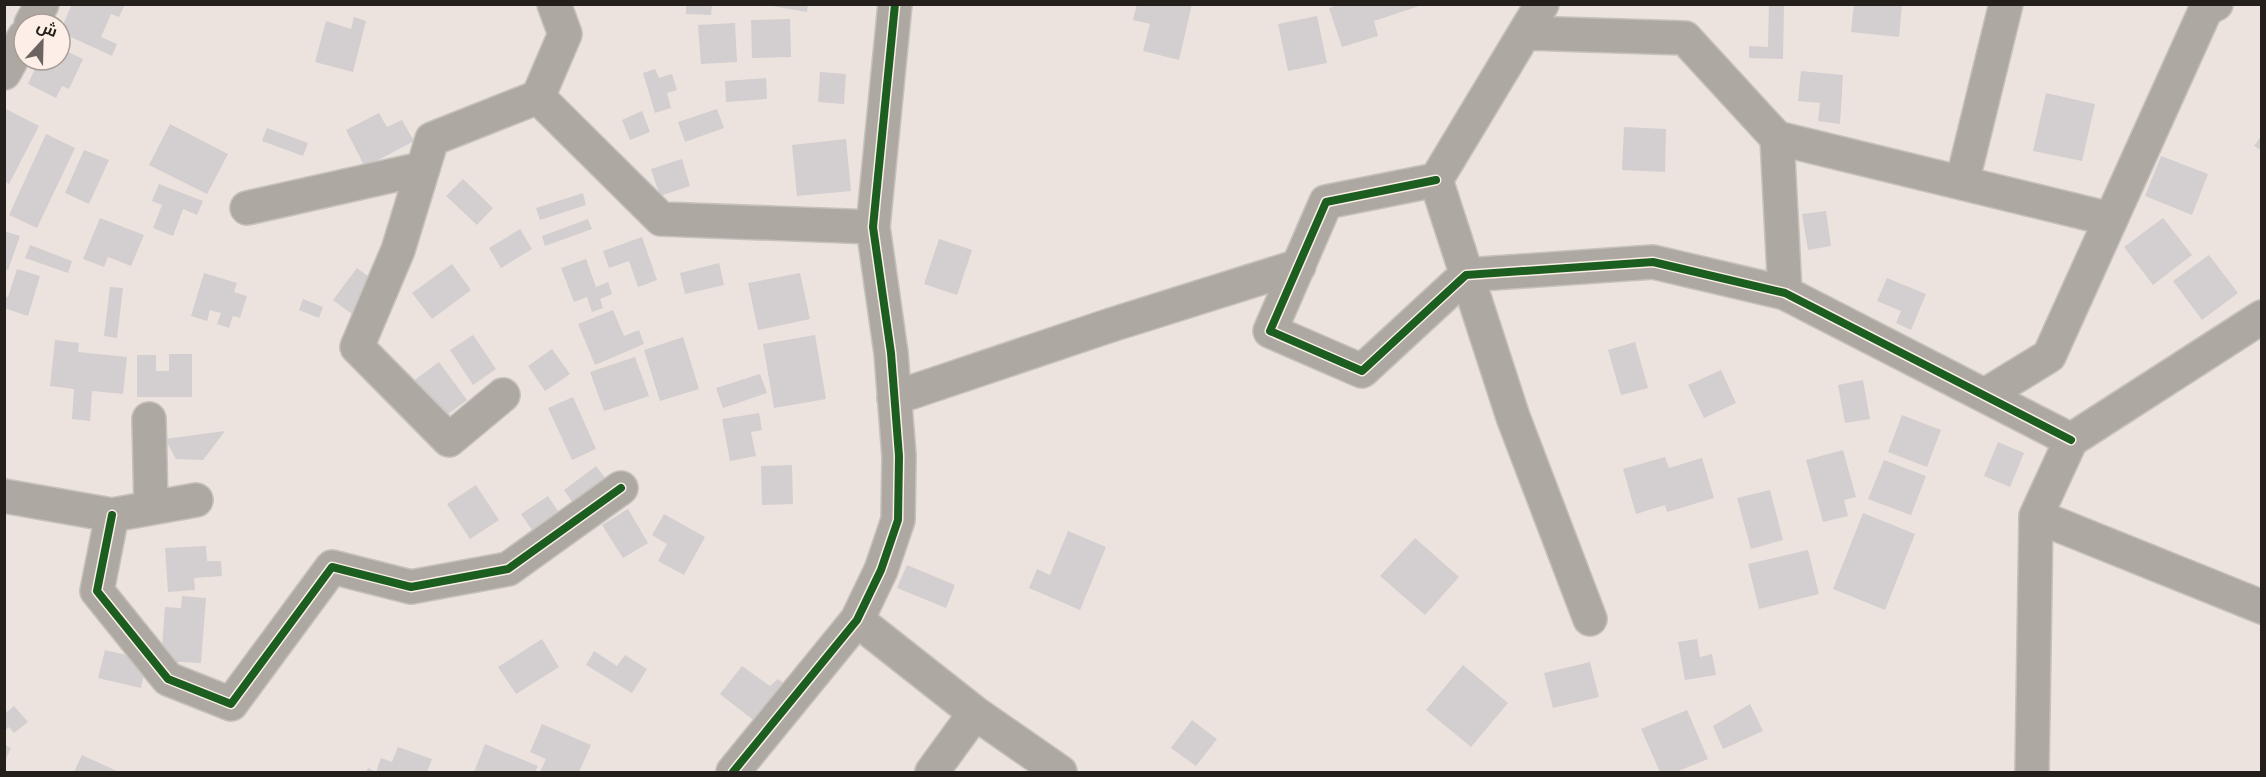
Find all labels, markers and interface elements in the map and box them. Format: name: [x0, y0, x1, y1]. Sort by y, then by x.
north arrow: [12, 12, 72, 72]
text: ش: [34, 14, 61, 42]

